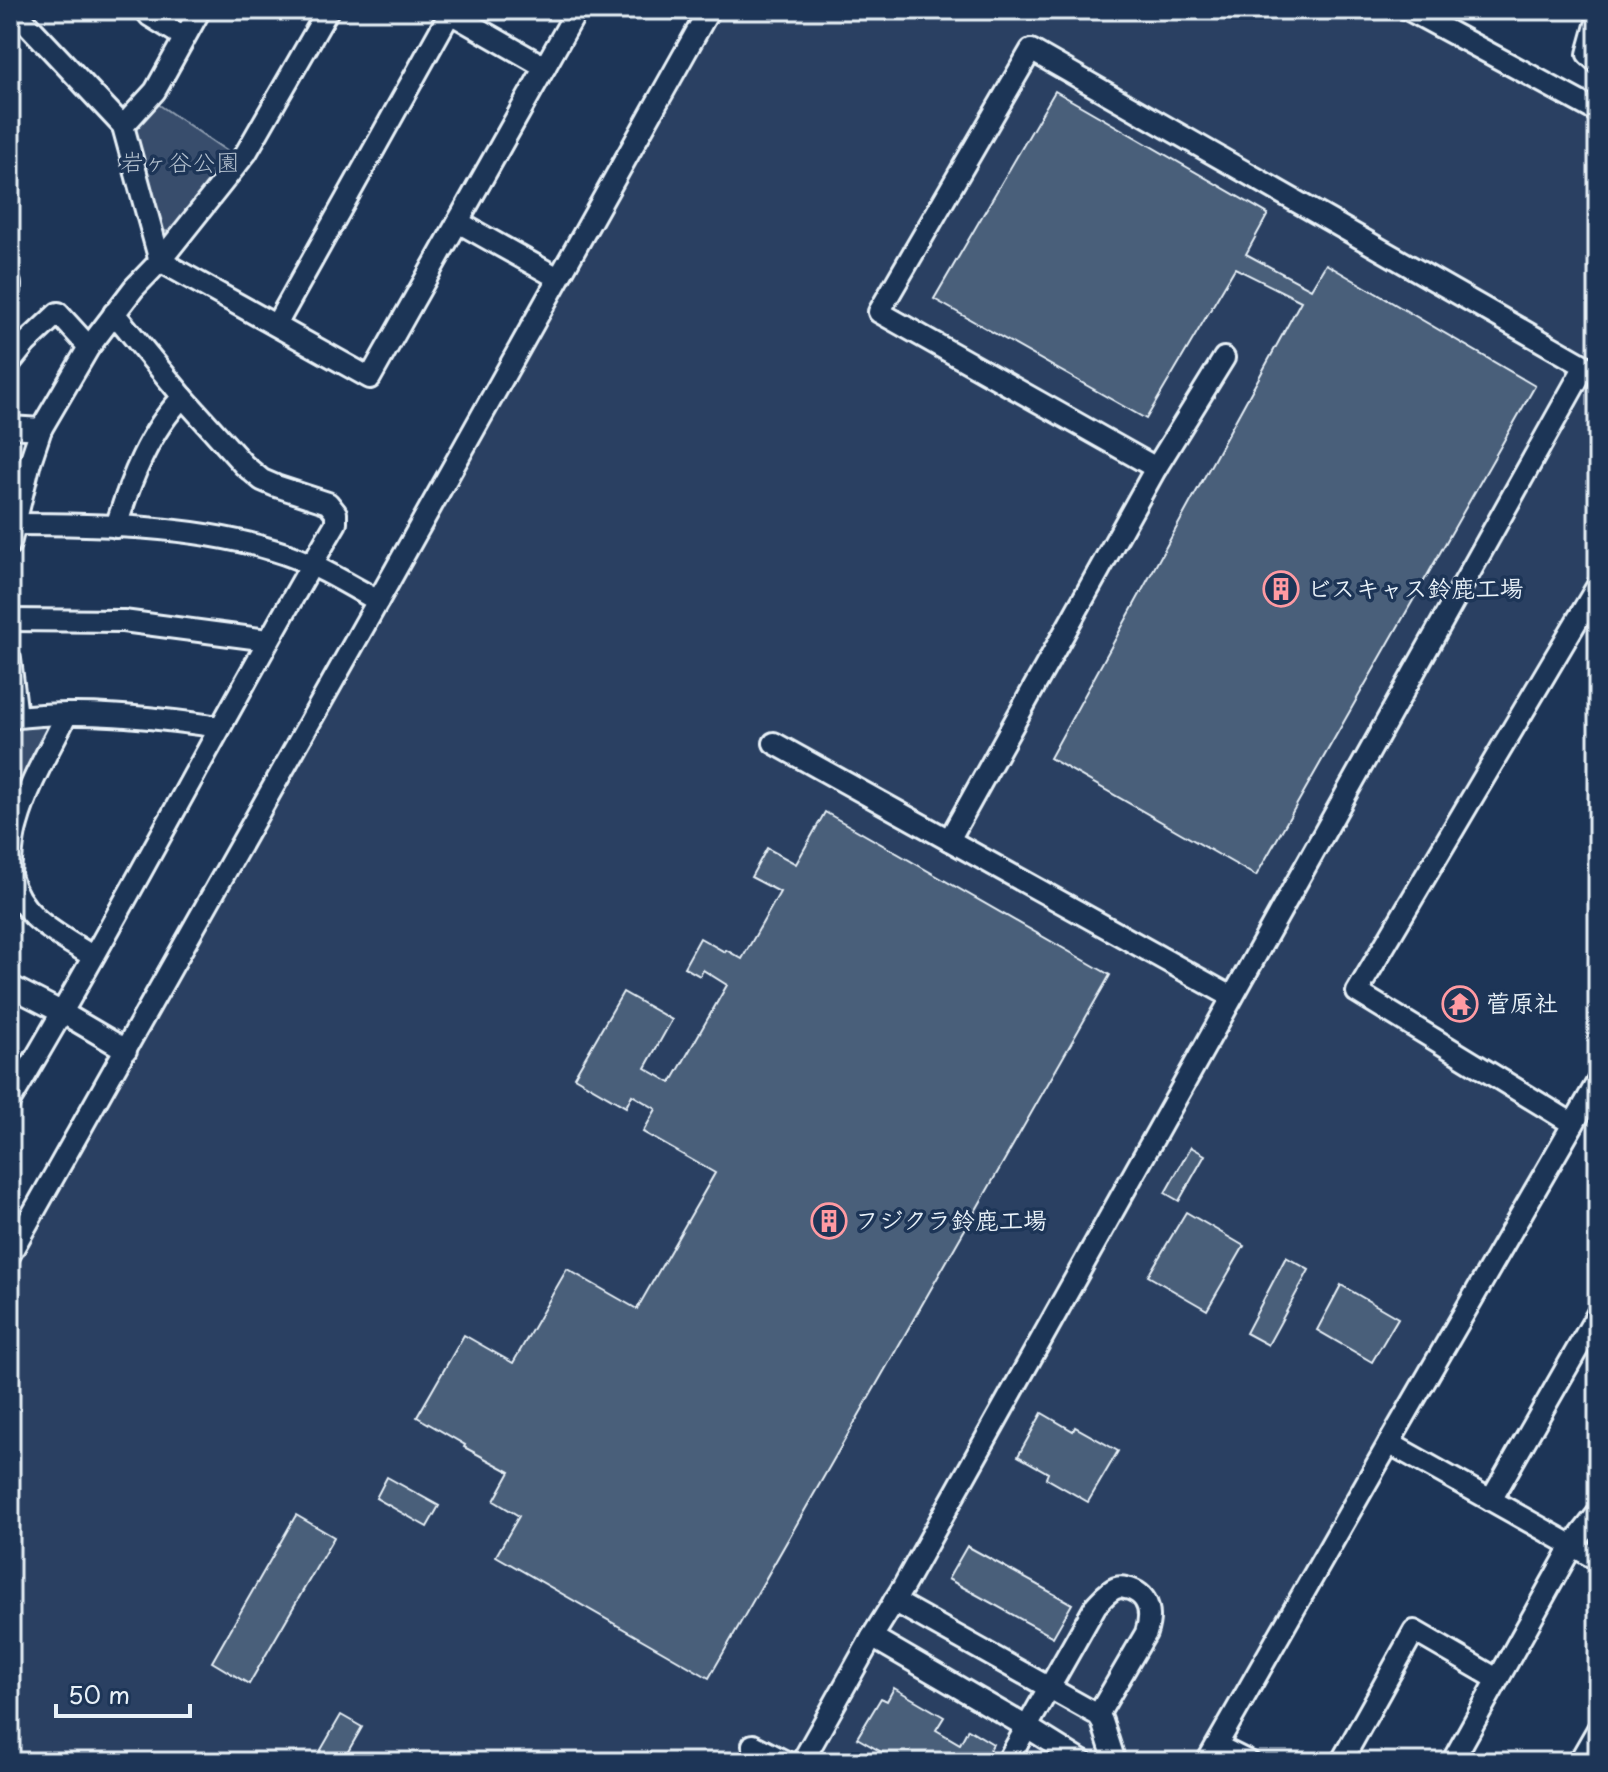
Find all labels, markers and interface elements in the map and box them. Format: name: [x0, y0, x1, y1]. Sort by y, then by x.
park label: 岩ヶ谷公園: [120, 143, 240, 179]
place label: ビスキャス鈴鹿工場: [1307, 569, 1523, 605]
building icon: ビスキャス鈴鹿工場: [1262, 570, 1300, 608]
place label: 菅原社: [1486, 984, 1558, 1020]
temple icon: 菅原社: [1441, 985, 1479, 1023]
place label: フジクラ鈴鹿工場: [855, 1201, 1047, 1237]
building icon: フジクラ鈴鹿工場: [810, 1202, 848, 1240]
scale bar: [56, 1668, 190, 1718]
text: 50 m: [68, 1676, 130, 1712]

